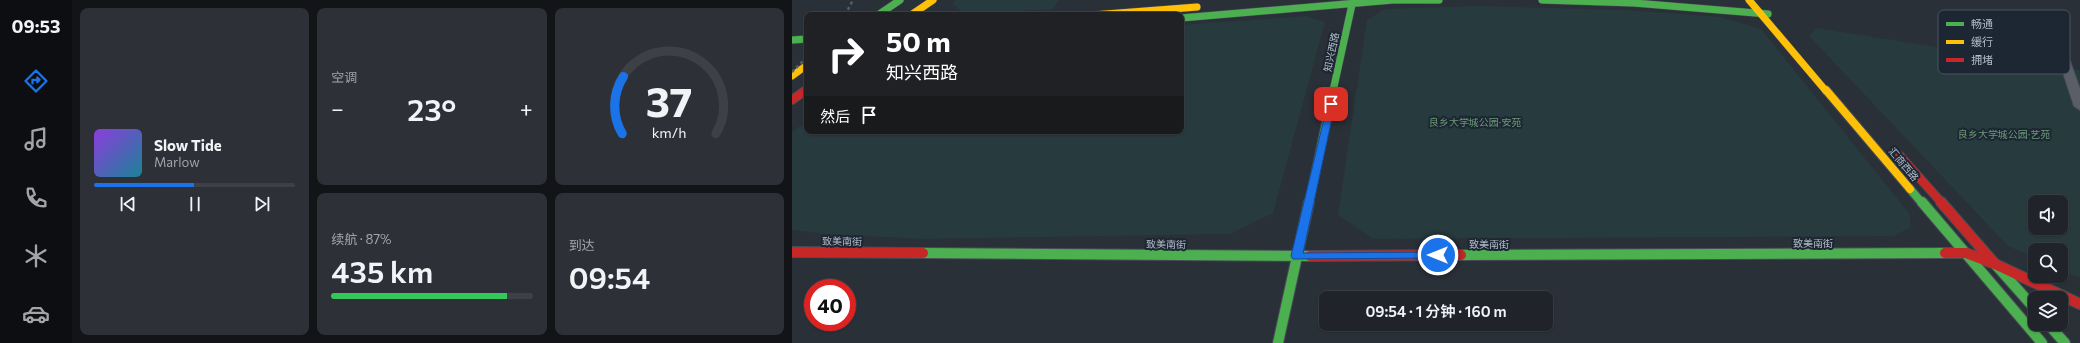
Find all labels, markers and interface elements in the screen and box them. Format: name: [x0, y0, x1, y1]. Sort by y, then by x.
legend: [1938, 10, 2070, 74]
text: 09:53: [12, 15, 60, 37]
text: 畅通: [1971, 17, 1993, 30]
text: 50 m: [886, 24, 951, 58]
icon: right: [820, 28, 872, 80]
street label: 知兴西路: [1321, 31, 1341, 73]
text: 缓行: [1971, 35, 1993, 48]
text: 拥堵: [1971, 53, 1993, 66]
text: 知兴西路: [886, 61, 958, 83]
icon: directions: [22, 67, 50, 95]
text: 空调: [331, 69, 357, 85]
text: 37: [646, 75, 693, 126]
pin: [1314, 87, 1348, 121]
text: 23°: [407, 90, 456, 127]
icon: arrive: [1320, 93, 1342, 115]
text: −: [331, 95, 344, 122]
text: +: [520, 95, 533, 122]
icon: arrive: [858, 104, 880, 126]
text: 然后: [820, 107, 850, 125]
park label: 良乡大学城公园·安苑: [1429, 116, 1521, 128]
text: km/h: [652, 123, 687, 141]
icon: music: [22, 125, 50, 153]
park label: 良乡大学城公园·艺苑: [1958, 128, 2050, 140]
text: Slow Tide: [154, 136, 222, 154]
street label: 汇商西路: [1887, 145, 1921, 183]
text: Marlow: [154, 154, 200, 170]
icon: phone: [22, 184, 50, 212]
icon: previous: [117, 193, 139, 215]
icon: pause: [184, 193, 206, 215]
icon: next: [251, 193, 273, 215]
map controls: [2028, 195, 2068, 331]
button: sound: [2028, 195, 2068, 235]
text: 续航 · 87%: [331, 231, 392, 247]
position arrow: [1417, 234, 1459, 276]
street label: 致美南街: [822, 235, 862, 247]
text: 到达: [569, 237, 595, 253]
street label: 致美南街: [1793, 237, 1833, 249]
street label: 致美南街: [1146, 238, 1186, 250]
street label: 致美南街: [1469, 238, 1509, 250]
icon: climate: [22, 242, 50, 270]
button: search: [2028, 243, 2068, 283]
text: 435 km: [331, 252, 433, 289]
text: 09:54: [569, 258, 650, 295]
speed limit sign: 40: [804, 279, 856, 331]
button: layers: [2028, 291, 2068, 331]
icon: car: [22, 300, 50, 328]
text: 09:54 · 1 分钟 · 160 m: [1365, 302, 1507, 320]

